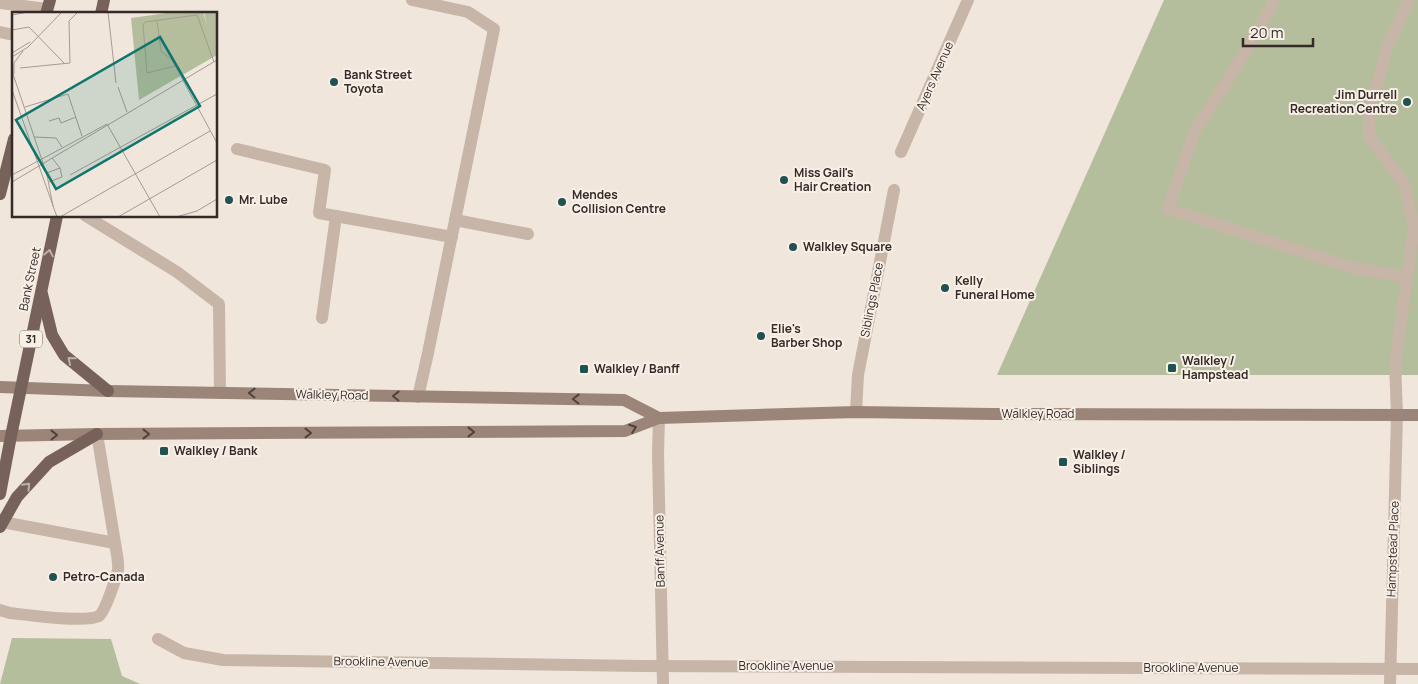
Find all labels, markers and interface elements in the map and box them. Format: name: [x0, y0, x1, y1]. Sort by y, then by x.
inset map: [12, 12, 218, 218]
scale bar: [1243, 15, 1313, 47]
text: 20 m: [1250, 22, 1283, 43]
street label: Ayers Avenue: [912, 39, 957, 113]
place label: Bank Street Toyota: [344, 66, 412, 97]
marker: Bank Street Toyota: [328, 76, 340, 88]
place label: Jim Durrell Recreation Centre: [1290, 86, 1397, 117]
marker: Jim Durrell Recreation Centre: [1401, 96, 1413, 108]
place label: Miss Gail's Hair Creation: [794, 164, 871, 195]
marker: Miss Gail's Hair Creation: [778, 174, 790, 186]
place label: Mendes Collision Centre: [572, 186, 666, 217]
place label: Mr. Lube: [239, 191, 288, 208]
marker: Mr. Lube: [223, 194, 235, 206]
marker: Mendes Collision Centre: [556, 196, 568, 208]
place label: Walkley Square: [803, 238, 892, 255]
marker: Walkley Square: [787, 241, 799, 253]
street label: Bank Street: [14, 245, 45, 312]
one-way arrow: [43, 249, 54, 258]
street label: Siblings Place: [856, 261, 887, 339]
place label: Kelly Funeral Home: [955, 272, 1035, 303]
marker: Kelly Funeral Home: [939, 282, 951, 294]
place label: Elie's Barber Shop: [771, 320, 842, 351]
road number: 31: [20, 330, 42, 348]
marker: Elie's Barber Shop: [755, 330, 767, 342]
place label: Walkley / Hampstead: [1182, 352, 1248, 383]
one-way arrow: [67, 357, 76, 366]
place label: Walkley / Banff: [594, 360, 680, 377]
marker: Walkley / Hampstead: [1166, 362, 1178, 374]
marker: Walkley / Banff: [578, 363, 590, 375]
street label: Walkley Road: [295, 385, 369, 404]
one-way arrow: [247, 388, 255, 398]
one-way arrow: [391, 391, 399, 401]
one-way arrow: [571, 394, 579, 405]
street label: Walkley Road: [1002, 405, 1074, 422]
one-way arrow: [628, 424, 636, 434]
one-way arrow: [467, 427, 475, 437]
one-way arrow: [304, 428, 312, 438]
one-way arrow: [142, 429, 150, 439]
one-way arrow: [50, 430, 58, 440]
place label: Walkley / Bank: [174, 442, 258, 459]
marker: Walkley / Bank: [158, 445, 170, 457]
place label: Walkley / Siblings: [1073, 446, 1126, 477]
marker: Walkley / Siblings: [1057, 456, 1069, 468]
one-way arrow: [21, 483, 30, 492]
street label: Hampstead Place: [1382, 501, 1403, 597]
street label: Banff Avenue: [650, 515, 669, 587]
place label: Petro-Canada: [63, 568, 145, 585]
marker: Petro-Canada: [47, 571, 59, 583]
street label: Brookline Avenue: [333, 652, 429, 671]
street label: Brookline Avenue: [739, 657, 833, 674]
street label: Brookline Avenue: [1144, 659, 1238, 676]

